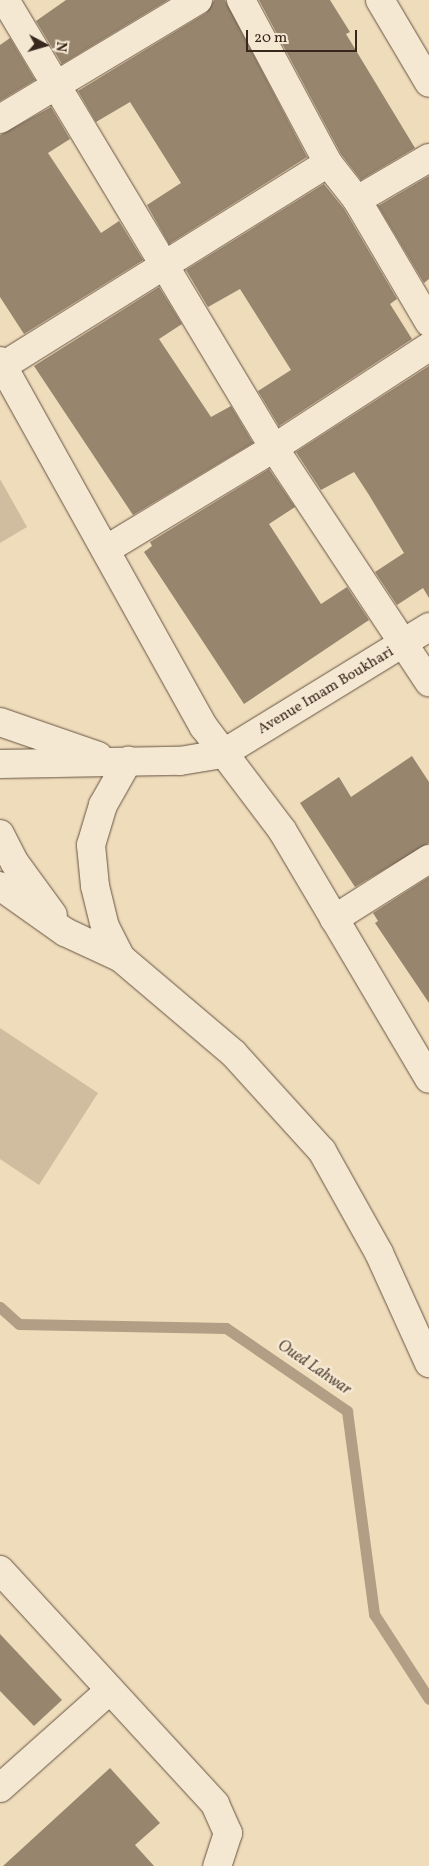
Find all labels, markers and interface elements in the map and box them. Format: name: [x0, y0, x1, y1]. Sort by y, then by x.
north arrow: [20, 20, 70, 70]
scale bar: [249, 20, 360, 52]
text: 20 m: [254, 28, 287, 49]
text: N: [50, 41, 70, 53]
street label: Avenue Imam Boukhari: [255, 643, 397, 739]
water label: Oued Lahwar: [273, 1336, 355, 1400]

